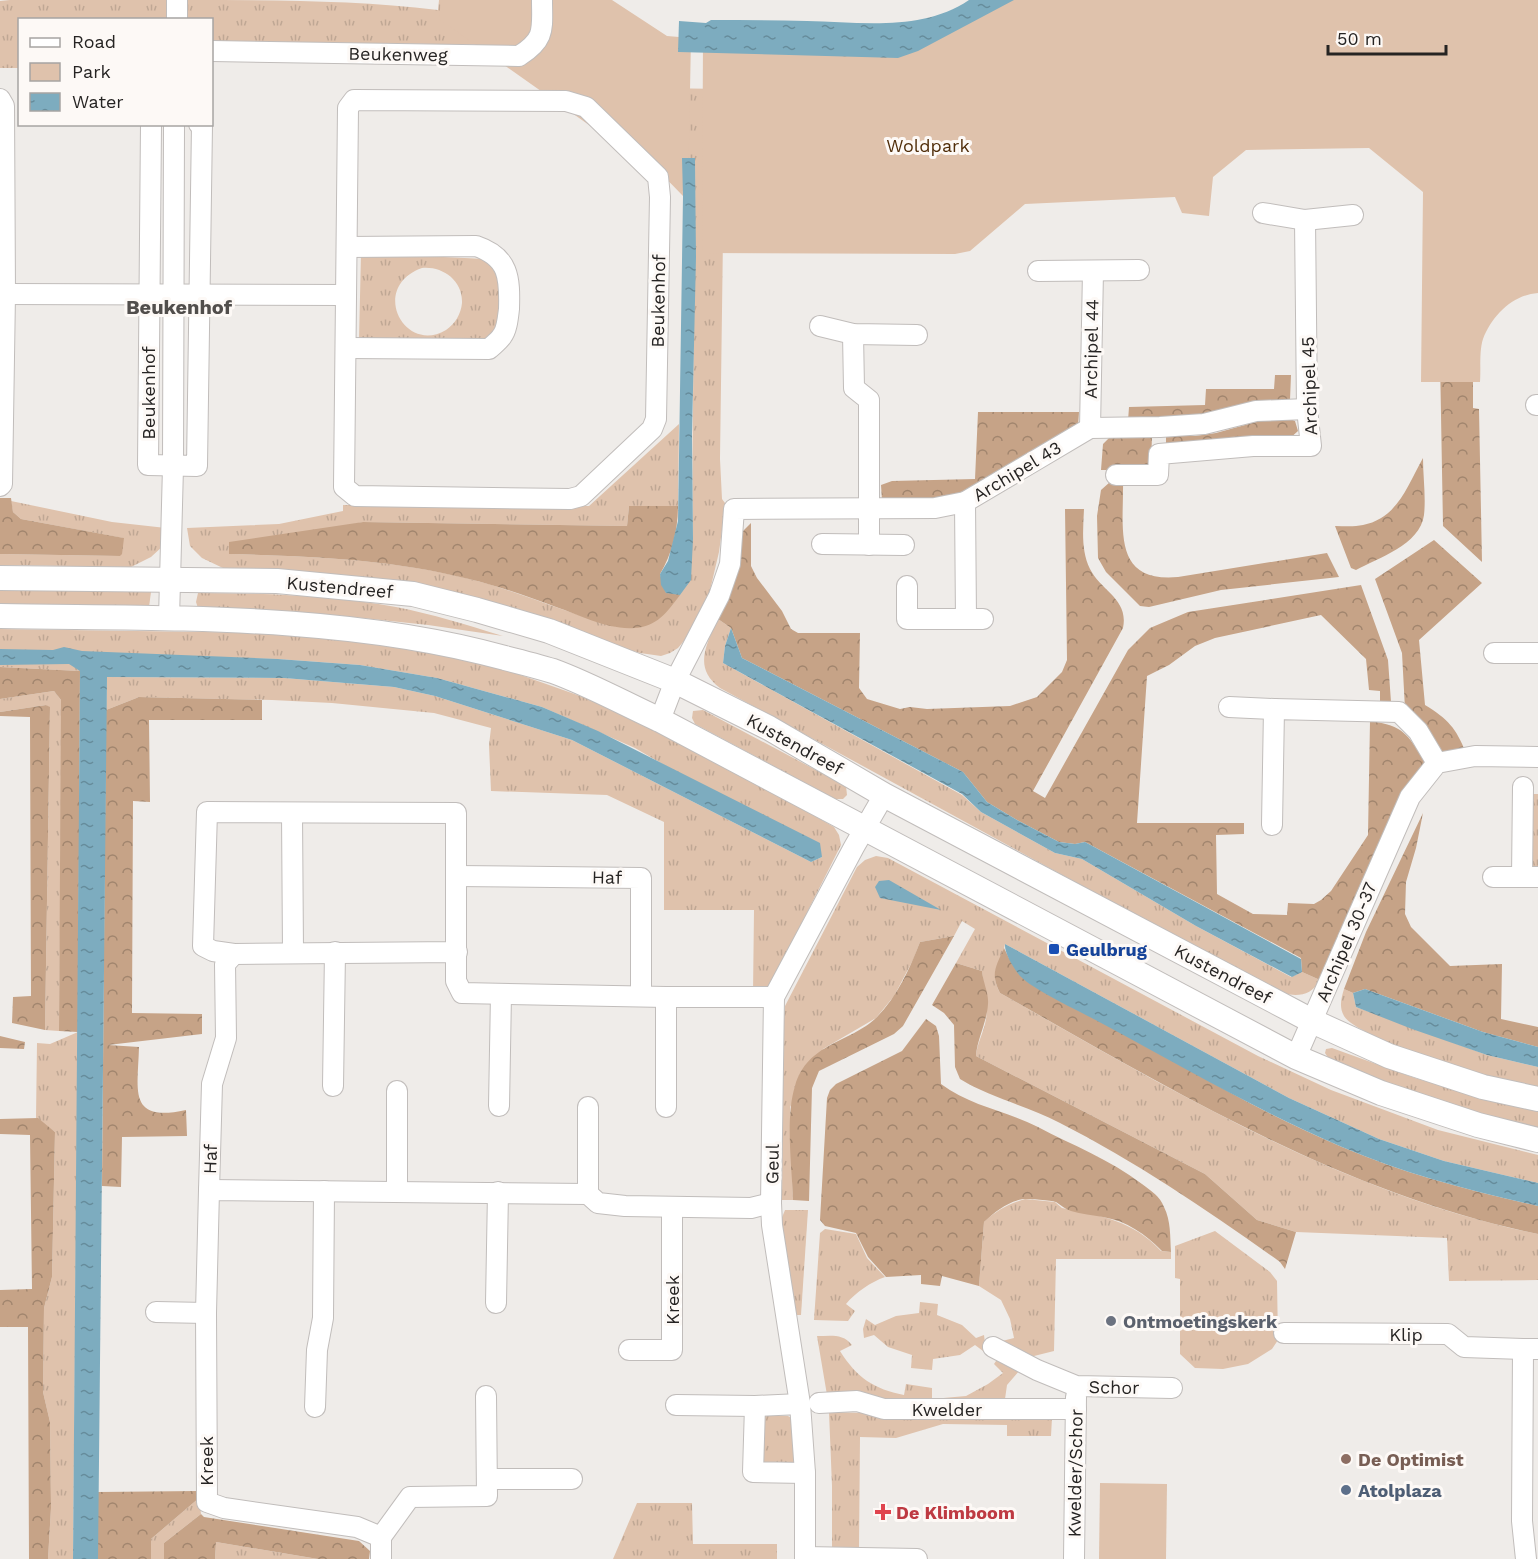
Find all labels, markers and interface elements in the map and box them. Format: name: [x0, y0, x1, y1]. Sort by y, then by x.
legend: [18, 18, 213, 126]
scale bar: [1328, 18, 1446, 56]
text: 50 m: [1337, 28, 1382, 49]
text: Road: [72, 31, 116, 52]
street label: Beukenweg: [348, 43, 448, 65]
text: Park: [72, 61, 111, 82]
text: Water: [72, 91, 124, 112]
park label: Woldpark: [886, 135, 970, 156]
street label: Beukenhof: [647, 254, 669, 348]
district label: Beukenhof: [126, 295, 233, 319]
street label: Archipel 44: [1080, 299, 1102, 399]
street label: Archipel 45: [1297, 336, 1321, 436]
street label: Beukenhof: [138, 346, 159, 440]
street label: Archipel 43: [969, 436, 1065, 506]
street label: Kustendreef: [286, 572, 394, 602]
street label: Kustendreef: [743, 709, 847, 779]
street label: Haf: [592, 866, 622, 888]
street label: Archipel 30-37: [1311, 879, 1381, 1005]
place label: Geulbrug: [1066, 939, 1148, 960]
street label: Kustendreef: [1171, 940, 1275, 1008]
marker: Geulbrug: [1047, 942, 1061, 956]
street label: Geul: [761, 1143, 783, 1184]
street label: Haf: [199, 1144, 221, 1174]
street label: Kreek: [662, 1275, 683, 1325]
place label: Ontmoetingskerk: [1123, 1311, 1278, 1332]
marker: Ontmoetingskerk: [1104, 1314, 1118, 1328]
street label: Klip: [1389, 1324, 1423, 1345]
street label: Schor: [1088, 1376, 1140, 1398]
street label: Kwelder: [912, 1399, 982, 1420]
street label: Kwelder/Schor: [1063, 1409, 1087, 1537]
street label: Kreek: [196, 1436, 217, 1486]
place label: De Optimist: [1358, 1449, 1464, 1470]
marker: De Optimist: [1339, 1452, 1353, 1466]
place label: Atolplaza: [1358, 1480, 1442, 1501]
marker: Atolplaza: [1339, 1483, 1353, 1497]
place label: De Klimboom: [896, 1502, 1015, 1523]
marker: De Klimboom: [874, 1503, 892, 1521]

